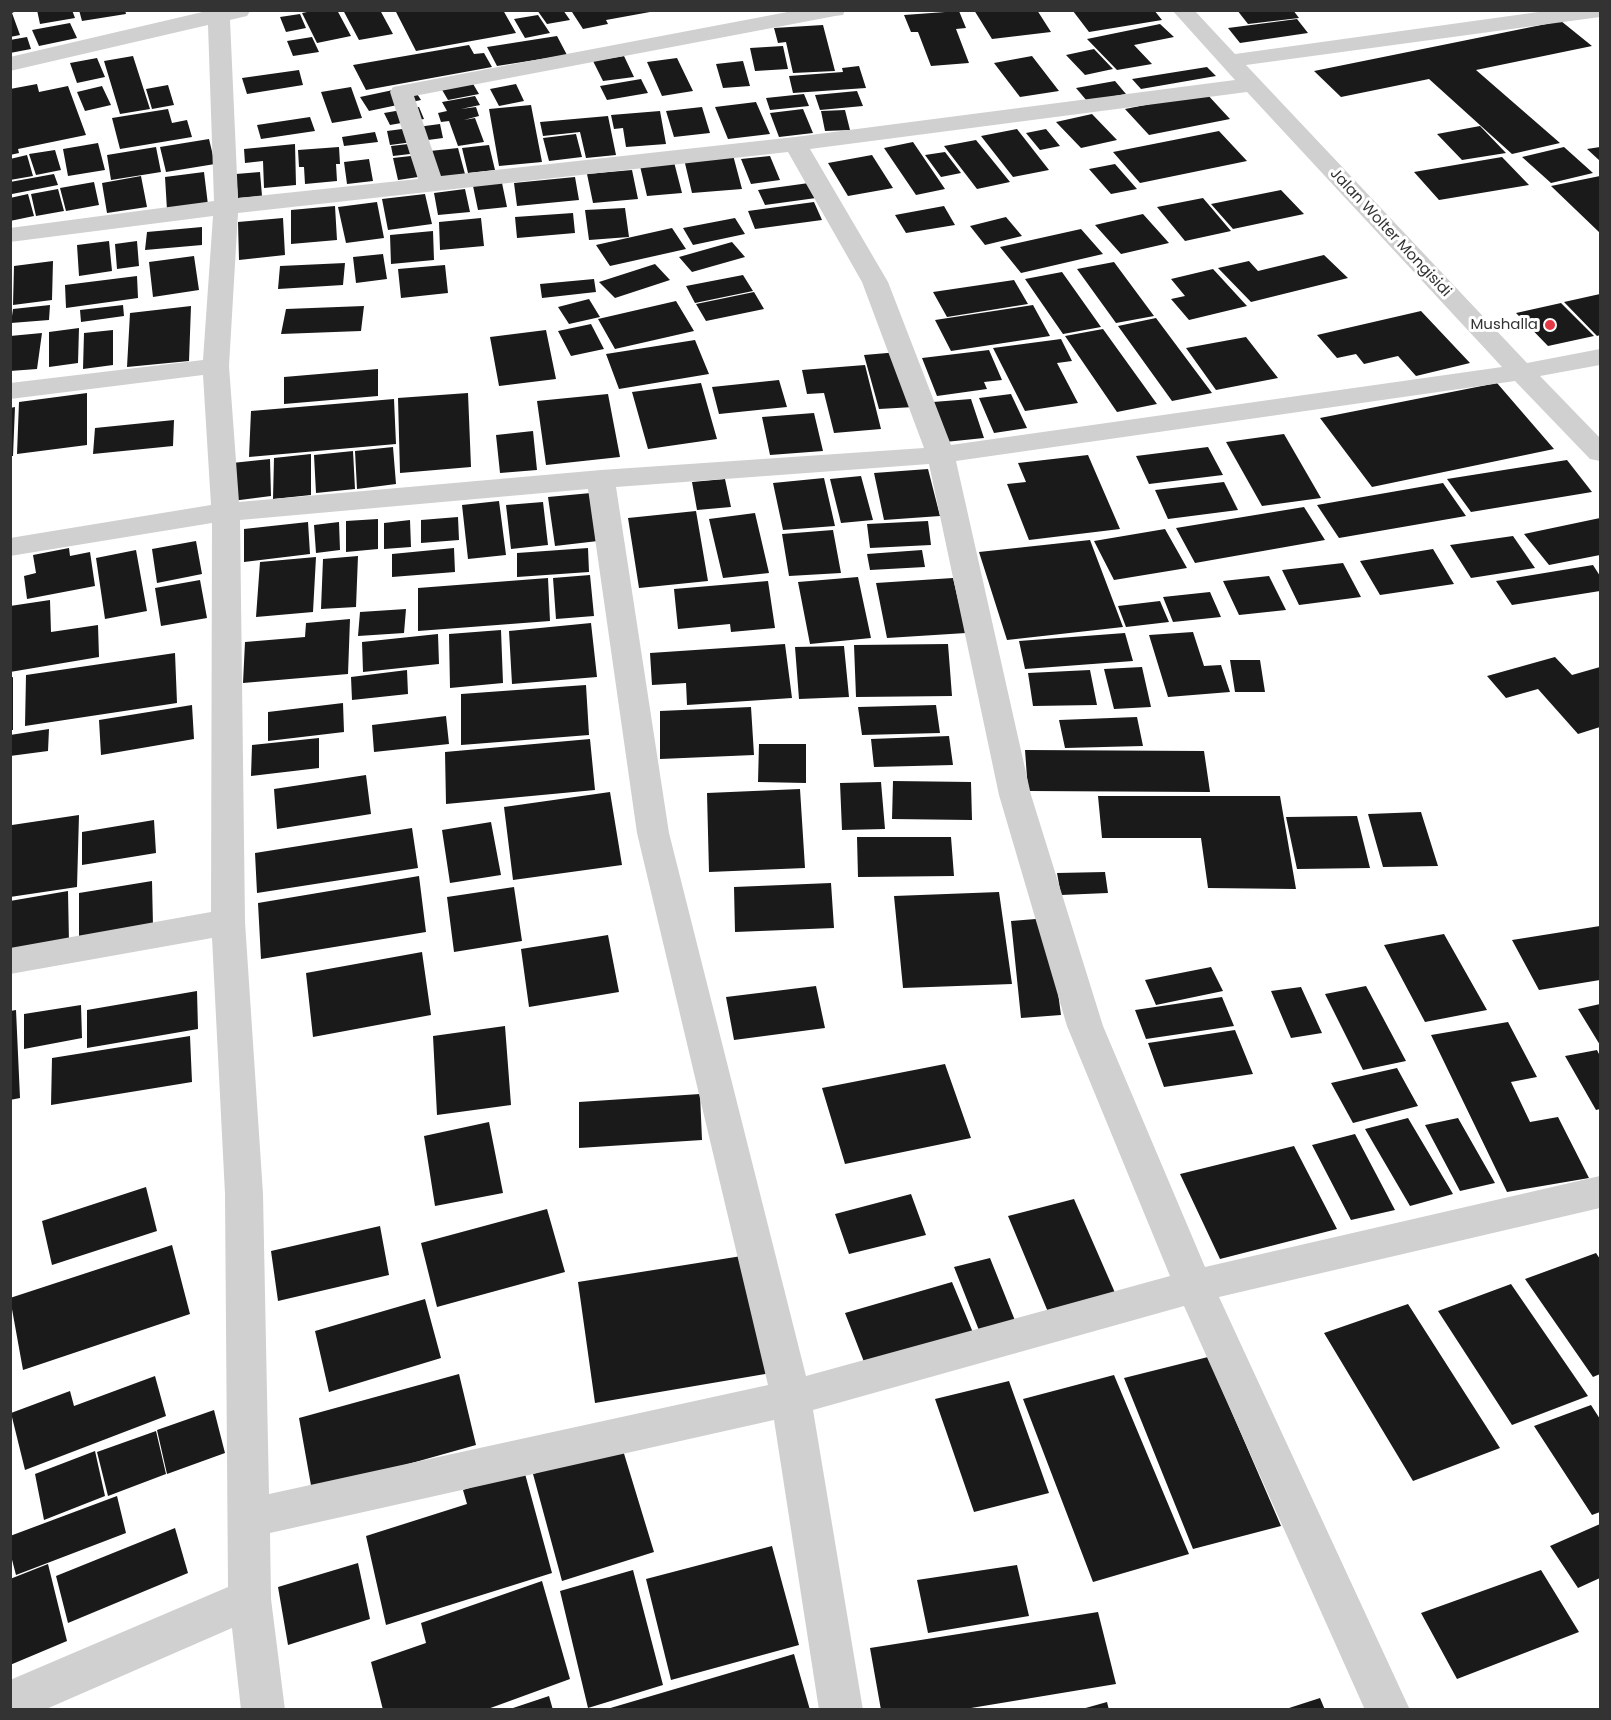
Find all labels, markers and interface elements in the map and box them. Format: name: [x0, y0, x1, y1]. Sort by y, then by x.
street label: Jalan Wolter Mongisidi: [1326, 165, 1454, 301]
place label: Mushalla: [1470, 316, 1538, 334]
marker: Mushalla: [1543, 318, 1557, 332]

